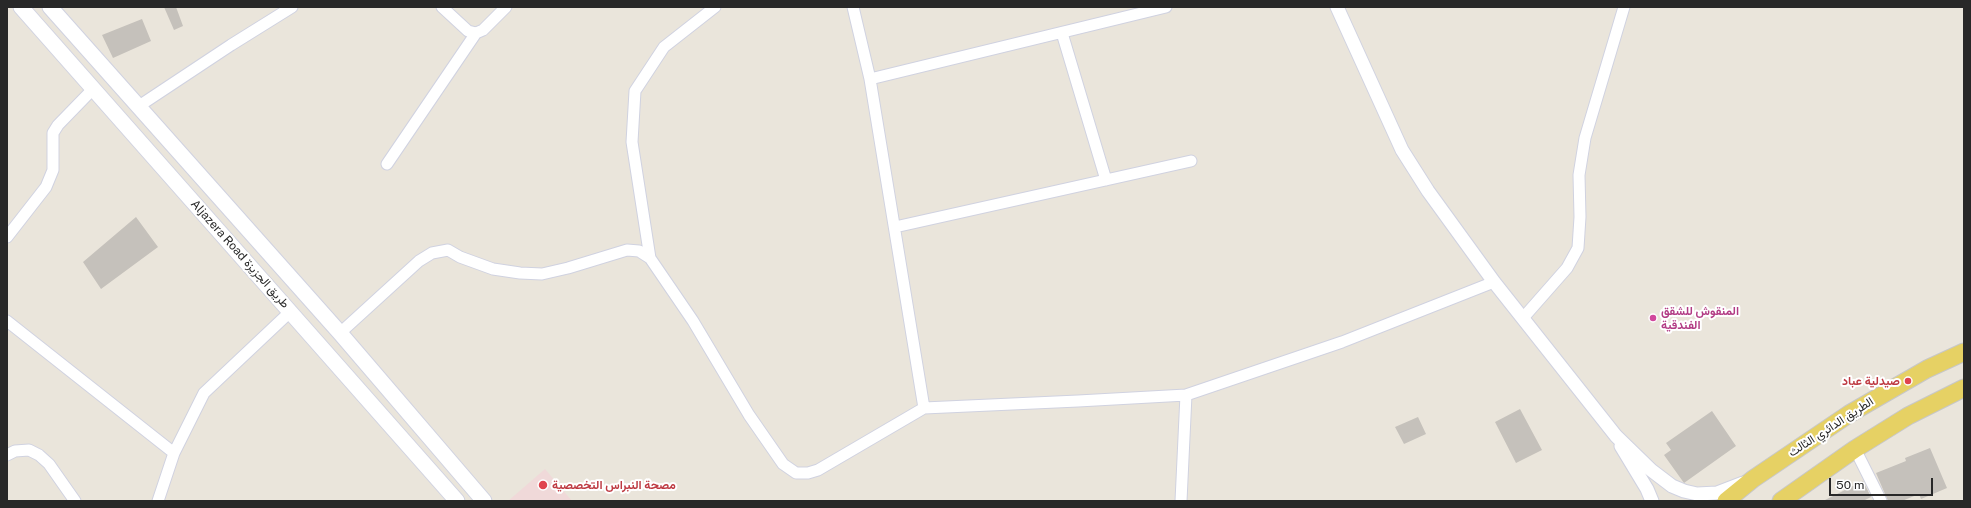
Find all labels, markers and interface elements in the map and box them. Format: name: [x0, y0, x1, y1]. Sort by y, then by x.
street label: Aljazera Road طريق الجزيزة: [188, 197, 292, 311]
place label: المنقوش للشقق الفندقية: [1661, 304, 1739, 332]
marker: المنقوش للشقق الفندقية: [1648, 313, 1658, 323]
place label: صيدلية عباد: [1842, 374, 1900, 388]
marker: صيدلية عباد: [1903, 376, 1913, 386]
street label: الطريق الدائري الثالث: [1786, 394, 1876, 460]
scale bar: [1831, 470, 1935, 496]
place label: مصحة النبراس التخصصية: [552, 478, 676, 492]
text: 50 m: [1836, 478, 1864, 492]
marker: مصحة النبراس التخصصية: [537, 479, 549, 491]

